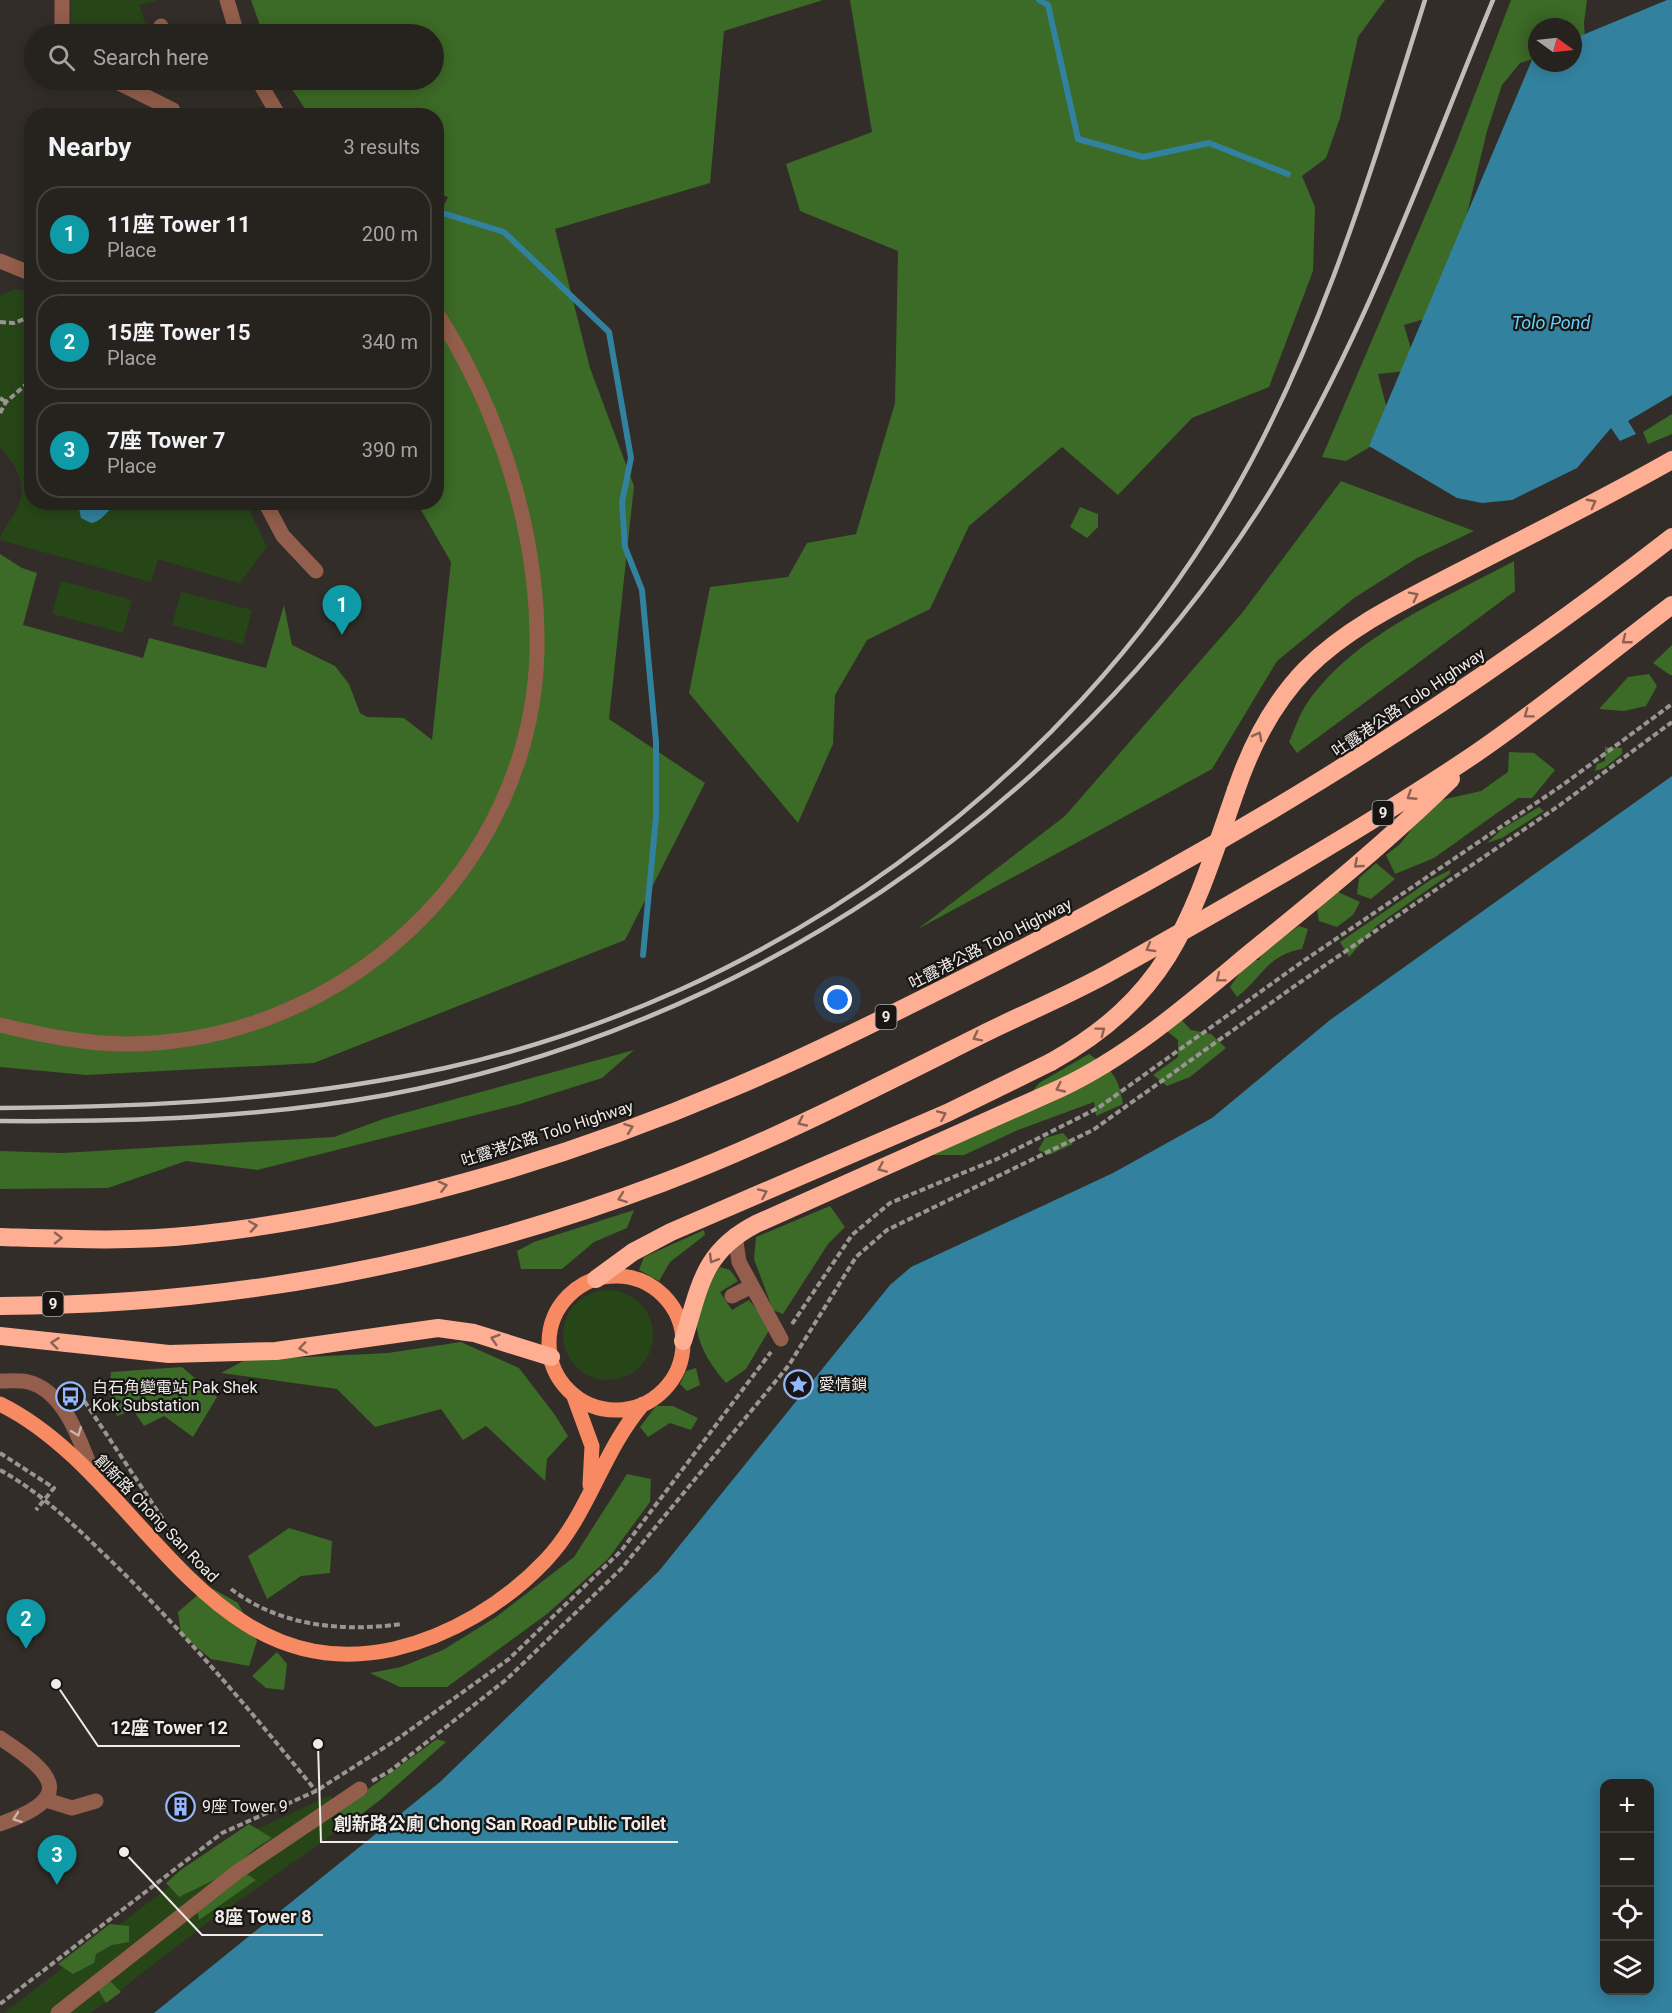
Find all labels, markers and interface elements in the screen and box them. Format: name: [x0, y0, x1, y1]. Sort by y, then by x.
north arrow: [1528, 18, 1582, 72]
search box: [24, 24, 444, 90]
icon: search: [45, 41, 78, 74]
text: Search here: [93, 45, 209, 70]
text: Nearby: [48, 132, 131, 162]
text: 3 results: [344, 135, 420, 159]
text: 11座 Tower 11: [107, 212, 251, 237]
text: 1: [64, 222, 75, 246]
text: 200 m: [362, 222, 418, 246]
text: Place: [107, 238, 156, 262]
water label: Tolo Pond: [1512, 312, 1591, 333]
text: 15座 Tower 15: [107, 320, 251, 345]
text: 2: [64, 330, 75, 354]
text: 340 m: [362, 330, 418, 354]
text: Place: [107, 346, 156, 370]
text: 7座 Tower 7: [107, 428, 225, 453]
text: 3: [64, 438, 75, 462]
text: 390 m: [362, 438, 418, 462]
text: Place: [107, 454, 156, 478]
one-way arrow: [1585, 499, 1596, 510]
pin: 1: [322, 586, 362, 635]
one-way arrow: [1408, 591, 1419, 603]
one-way arrow: [1621, 633, 1632, 644]
street label: 吐露港公路 Tolo Highway: [1328, 644, 1489, 761]
one-way arrow: [1524, 707, 1535, 718]
one-way arrow: [1251, 732, 1262, 742]
one-way arrow: [1407, 789, 1418, 800]
road number: 9: [1372, 801, 1394, 825]
one-way arrow: [1354, 856, 1365, 867]
street label: 吐露港公路 Tolo Highway: [906, 894, 1075, 993]
one-way arrow: [1146, 940, 1157, 952]
one-way arrow: [1216, 970, 1227, 981]
your location: [823, 985, 852, 1014]
road number: 9: [876, 1005, 896, 1029]
one-way arrow: [1094, 1027, 1105, 1038]
one-way arrow: [973, 1029, 984, 1041]
one-way arrow: [1056, 1080, 1067, 1092]
street label: 吐露港公路 Tolo Highway: [459, 1096, 636, 1170]
one-way arrow: [936, 1110, 947, 1122]
one-way arrow: [797, 1114, 808, 1126]
one-way arrow: [623, 1123, 634, 1135]
one-way arrow: [878, 1160, 889, 1172]
one-way arrow: [437, 1181, 448, 1193]
one-way arrow: [757, 1188, 768, 1200]
one-way arrow: [617, 1190, 628, 1203]
one-way arrow: [247, 1220, 257, 1233]
one-way arrow: [54, 1232, 63, 1244]
one-way arrow: [709, 1253, 720, 1263]
road number: 9: [42, 1292, 64, 1316]
one-way arrow: [490, 1334, 501, 1346]
one-way arrow: [51, 1337, 60, 1349]
one-way arrow: [298, 1341, 308, 1353]
place icon: 愛情鎖: [782, 1368, 814, 1400]
place label: 愛情鎖: [819, 1375, 867, 1394]
place label: 白石角變電站 Pak Shek Kok Substation: [92, 1378, 259, 1415]
bus stop icon: 白石角變電站 Pak Shek Kok Substation: [55, 1380, 87, 1412]
one-way arrow: [70, 1426, 82, 1437]
street label: 創新路 Chong San Road: [91, 1451, 222, 1586]
pin: 2: [6, 1600, 46, 1649]
callout: 12座 Tower 12: [98, 1710, 240, 1746]
text: 12座 Tower 12: [110, 1717, 228, 1738]
map controls: [1600, 1779, 1654, 1995]
button: +: [1600, 1779, 1654, 1833]
building icon: 9座 Tower 9: [165, 1790, 197, 1822]
place label: 9座 Tower 9: [202, 1797, 288, 1816]
callout: 創新路公廁 Chong San Road Public Toilet: [321, 1806, 678, 1842]
one-way arrow: [12, 1811, 23, 1824]
text: 創新路公廁 Chong San Road Public Toilet: [334, 1813, 666, 1834]
button: −: [1600, 1833, 1654, 1887]
pin: 3: [38, 1836, 76, 1885]
button: locate: [1600, 1887, 1654, 1941]
callout: 8座 Tower 8: [202, 1899, 323, 1935]
text: 8座 Tower 8: [215, 1906, 311, 1927]
button: layers: [1600, 1941, 1654, 1995]

